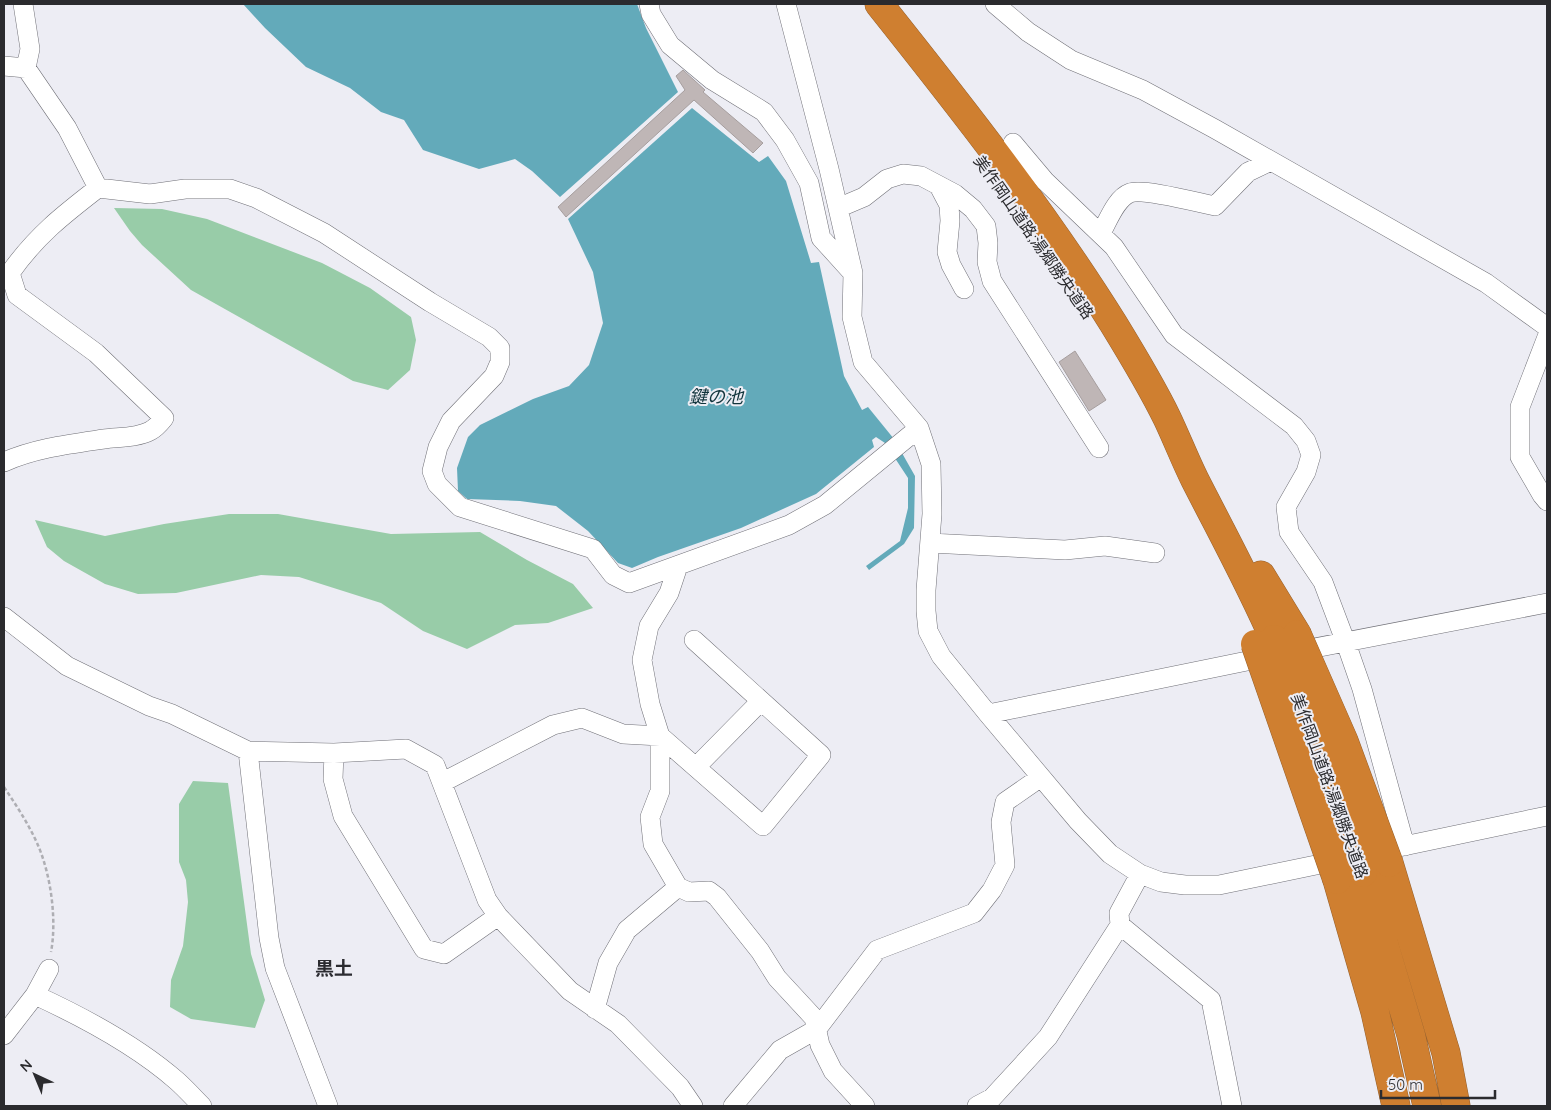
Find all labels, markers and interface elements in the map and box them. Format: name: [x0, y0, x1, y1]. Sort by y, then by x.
street label: 美作岡山道路;湯郷勝央道路: [970, 151, 1098, 323]
water label: 鍵の池: [689, 385, 745, 408]
street label: 美作岡山道路;湯郷勝央道路: [1287, 691, 1373, 881]
district label: 黒土: [315, 956, 353, 980]
north arrow: [10, 1050, 60, 1100]
text: N: [16, 1056, 36, 1076]
scale bar: [1381, 1068, 1495, 1100]
text: 50 m: [1388, 1075, 1423, 1094]

